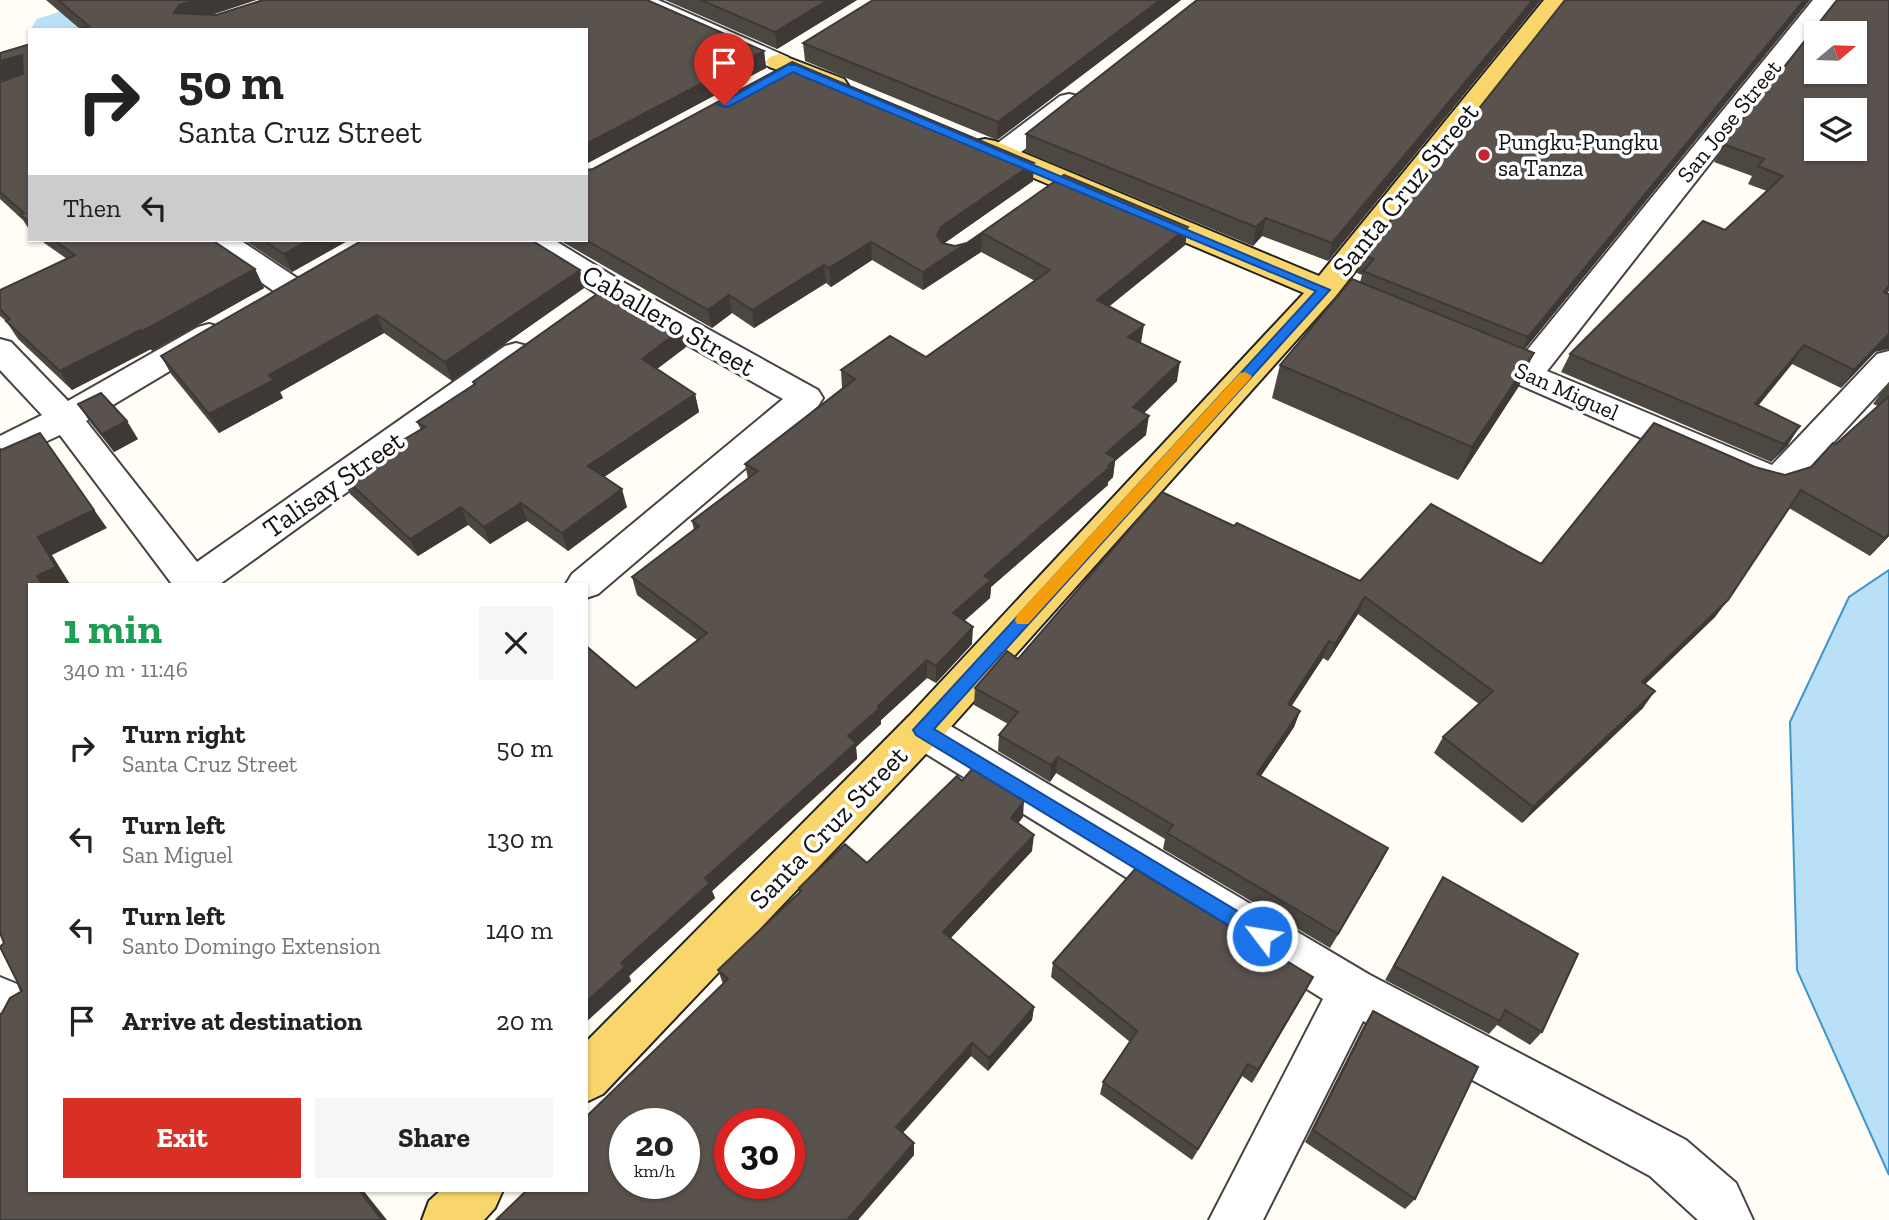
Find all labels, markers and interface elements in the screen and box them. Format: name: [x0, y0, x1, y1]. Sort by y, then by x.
north arrow: [1804, 21, 1867, 84]
map controls: [1804, 21, 1867, 161]
pin: [694, 33, 754, 105]
icon: arrive: [705, 44, 743, 82]
text: 50 m: [178, 53, 284, 112]
street label: San Jose Street: [1671, 54, 1787, 188]
icon: right: [63, 56, 154, 147]
street label: Santa Cruz Street: [1325, 96, 1486, 283]
button: layers: [1804, 98, 1867, 161]
text: Santa Cruz Street: [178, 113, 422, 151]
place label: Pungku-Pungku sa Tanza: [1498, 128, 1659, 182]
marker: Pungku-Pungku sa Tanza: [1476, 147, 1492, 163]
icon: left: [135, 189, 173, 227]
text: Then: [63, 192, 121, 224]
street label: Caballero Street: [576, 258, 762, 384]
street label: San Miguel: [1511, 356, 1623, 426]
street label: Talisay Street: [257, 423, 411, 545]
text: 1 min: [63, 603, 162, 654]
button: close: [479, 606, 553, 680]
text: 340 m · 11:46: [63, 655, 188, 683]
text: Turn right: [122, 718, 245, 750]
icon: right: [63, 729, 101, 767]
text: 50 m: [496, 732, 553, 764]
street label: Santa Cruz Street: [742, 739, 915, 916]
text: Santa Cruz Street: [122, 750, 297, 778]
text: Turn left: [122, 809, 225, 841]
icon: left: [63, 820, 101, 858]
text: 130 m: [487, 823, 553, 855]
text: San Miguel: [122, 841, 233, 869]
position arrow: [1225, 899, 1299, 973]
text: Turn left: [122, 900, 225, 932]
icon: left: [63, 911, 101, 949]
text: 140 m: [486, 914, 553, 946]
text: Santo Domingo Extension: [122, 932, 381, 960]
icon: arrive: [63, 1002, 101, 1040]
text: Arrive at destination: [122, 1005, 362, 1037]
text: 20 m: [496, 1005, 553, 1037]
button: Exit: [63, 1098, 301, 1178]
button: Share: [315, 1098, 553, 1178]
speed limit sign: 30: [714, 1108, 805, 1199]
text: 20: [635, 1123, 674, 1165]
text: km/h: [634, 1160, 675, 1182]

